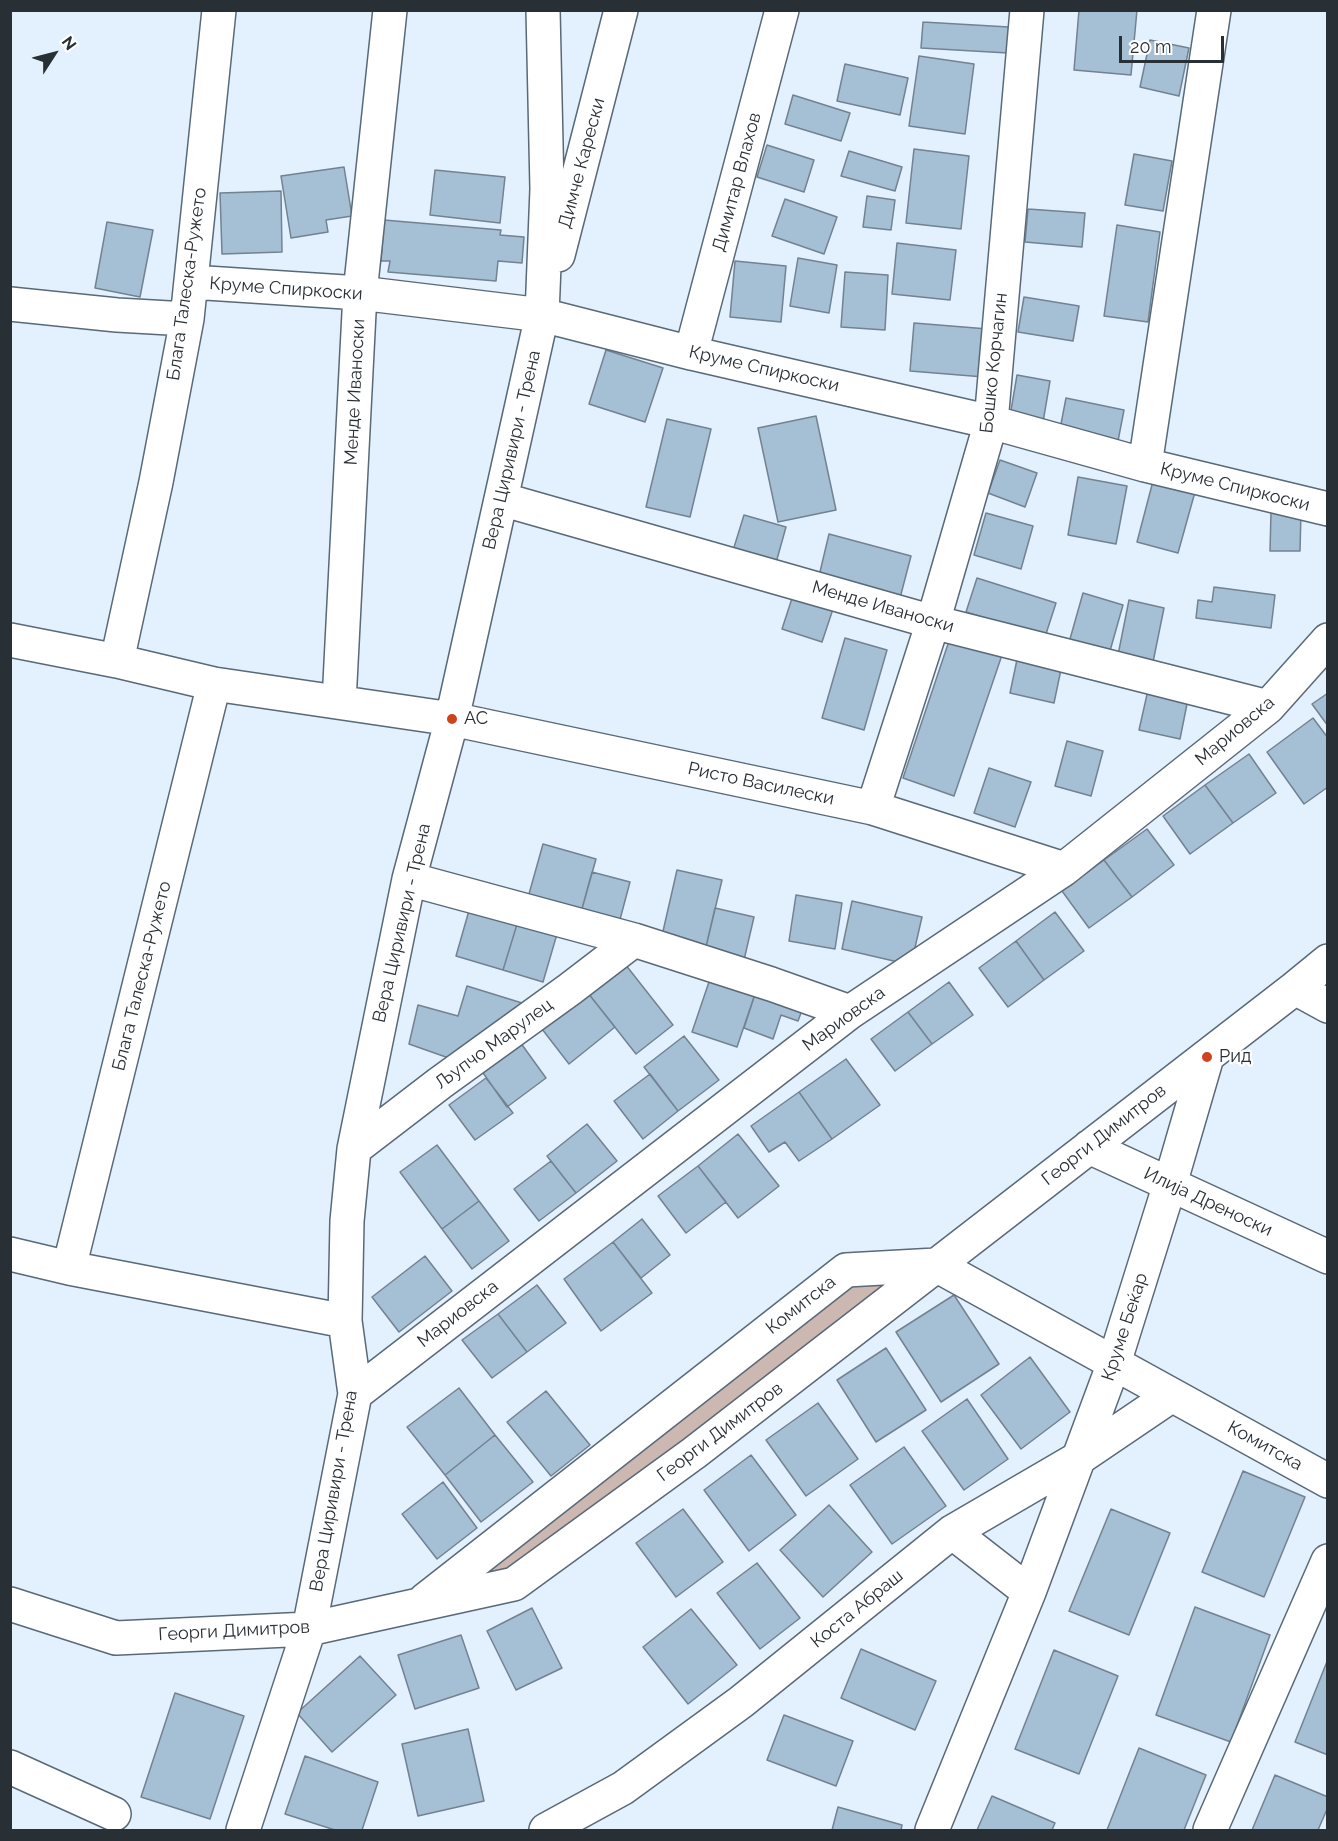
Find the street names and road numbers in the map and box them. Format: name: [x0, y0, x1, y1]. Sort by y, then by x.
street label: Димче Карески: [554, 95, 610, 231]
street label: Димитар Влахов: [708, 110, 766, 254]
street label: Блага Талеска-Ружето: [163, 186, 211, 382]
street label: Круме Спиркоски: [209, 273, 363, 305]
street label: Бошко Корчагин: [976, 292, 1012, 434]
street label: Менде Иваноски: [340, 318, 370, 466]
street label: Круме Спиркоски: [687, 341, 841, 397]
street label: Вера Циривири - Трена: [479, 348, 545, 552]
street label: Круме Спиркоски: [1158, 458, 1312, 516]
street label: Менде Иваноски: [810, 576, 956, 638]
street label: Мариовска: [1191, 692, 1279, 770]
street label: Ристо Василески: [686, 758, 836, 810]
street label: Вера Циривири - Трена: [369, 821, 435, 1025]
street label: Блага Талеска-Ружето: [108, 879, 176, 1073]
street label: Мариовска: [799, 982, 889, 1056]
street label: Љупчо Марулец: [431, 994, 557, 1094]
street label: Георги Димитров: [1038, 1080, 1170, 1190]
street label: Илија Дреноски: [1140, 1163, 1276, 1241]
street label: Круме Беќар: [1097, 1270, 1153, 1384]
street label: Комитска: [762, 1271, 840, 1339]
street label: Мариовска: [413, 1276, 503, 1352]
street label: Георги Димитров: [653, 1378, 787, 1486]
street label: Вера Циривири - Трена: [306, 1389, 362, 1593]
street label: Комитска: [1224, 1417, 1306, 1475]
street label: Коста Абраш: [807, 1565, 907, 1653]
street label: Георги Димитров: [158, 1616, 310, 1646]

